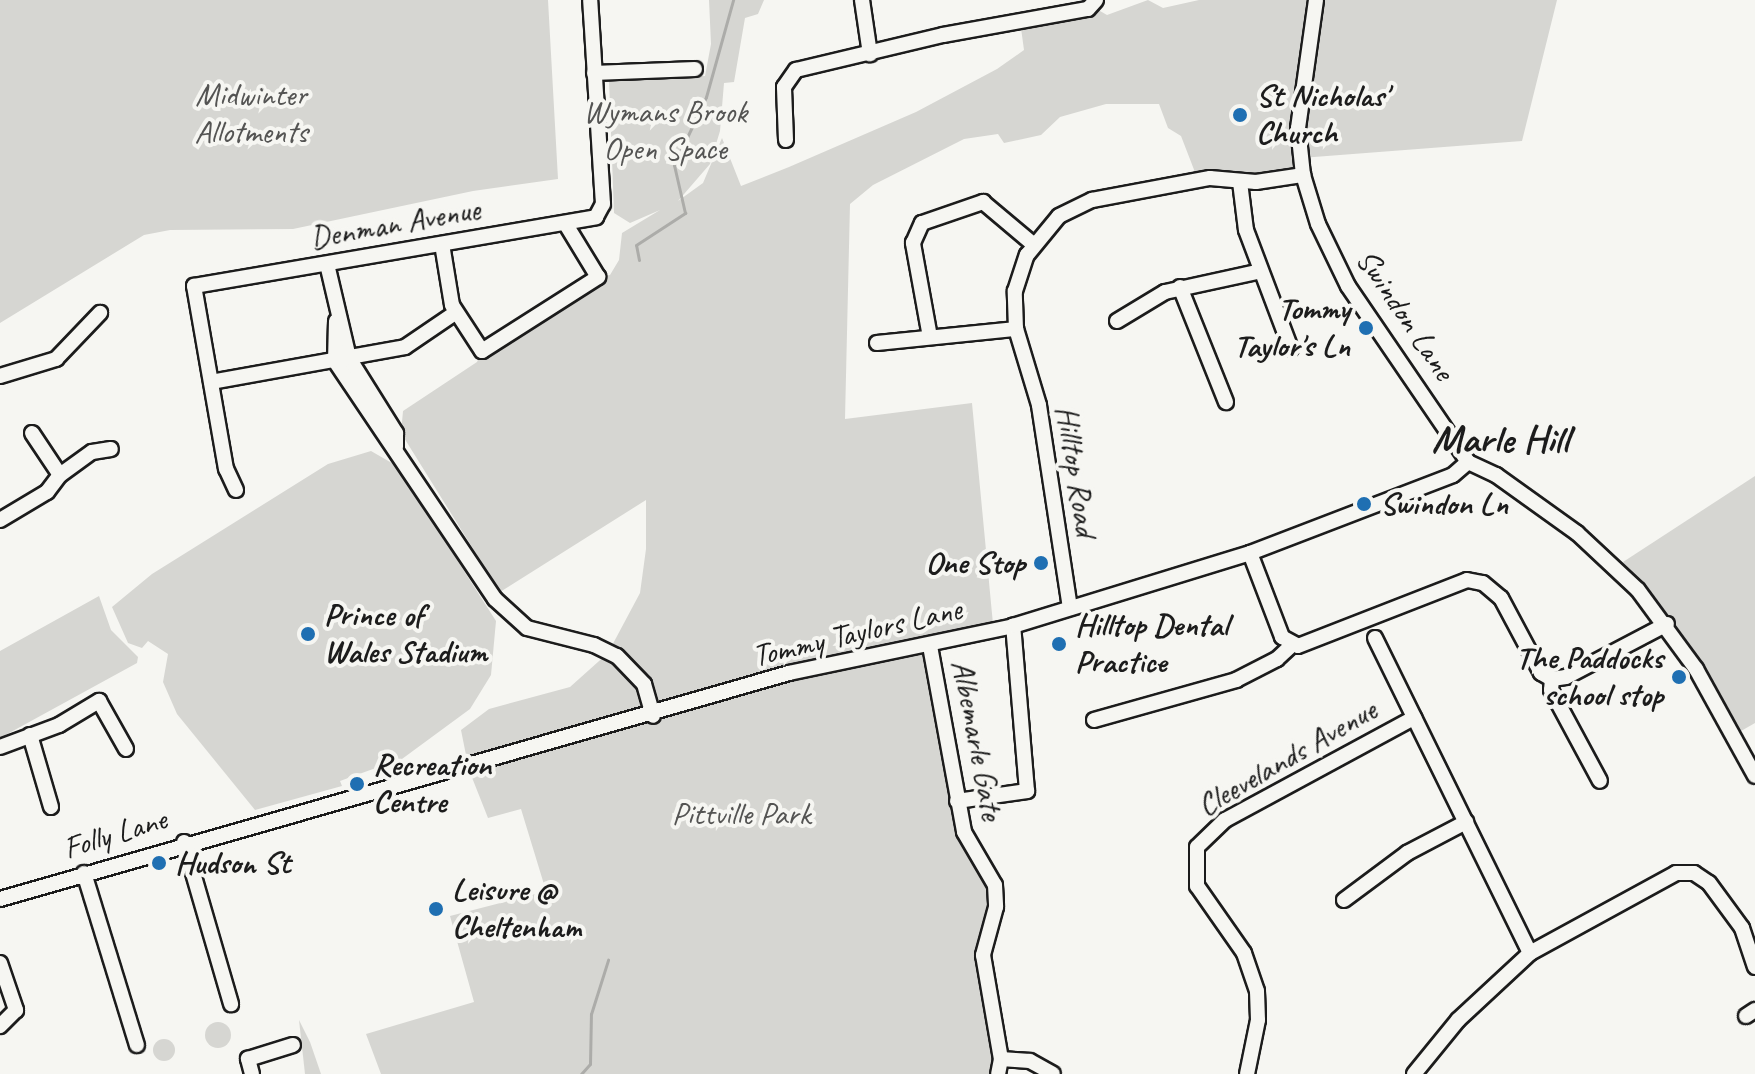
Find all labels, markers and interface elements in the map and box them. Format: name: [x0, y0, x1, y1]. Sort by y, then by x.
park label: Midwinter Allotments: [195, 77, 307, 152]
place label: St Nicholas' Church: [1256, 78, 1390, 153]
park label: Wymans Brook Open Space: [583, 94, 747, 169]
marker: St Nicholas' Church: [1231, 106, 1249, 124]
street label: Denman Avenue: [307, 190, 483, 258]
street label: Swindon Lane: [1347, 242, 1463, 388]
place label: Tommy Taylor's Ln: [1235, 291, 1350, 366]
marker: Tommy Taylor's Ln: [1357, 319, 1375, 337]
street label: Hilltop Road: [1047, 404, 1105, 538]
district label: Marle Hill: [1432, 415, 1568, 463]
place label: Swindon Ln: [1380, 485, 1507, 523]
marker: Swindon Ln: [1355, 495, 1373, 513]
place label: One Stop: [925, 544, 1025, 582]
marker: One Stop: [1032, 554, 1050, 572]
street label: Tommy Taylors Lane: [748, 590, 966, 676]
place label: Prince of Wales Stadium: [324, 597, 487, 672]
place label: Hilltop Dental Practice: [1075, 607, 1227, 682]
marker: Prince of Wales Stadium: [299, 625, 317, 643]
marker: Hilltop Dental Practice: [1050, 635, 1068, 653]
place label: The Paddocks school stop: [1513, 640, 1663, 715]
street label: Albemarle Gate: [943, 657, 1011, 823]
marker: The Paddocks school stop: [1670, 668, 1688, 686]
street label: Cleevelands Avenue: [1190, 691, 1384, 825]
place label: Recreation Centre: [373, 747, 491, 822]
marker: Recreation Centre: [348, 775, 366, 793]
park label: Pittville Park: [672, 795, 810, 833]
street label: Folly Lane: [58, 800, 172, 868]
place label: Hudson St: [175, 844, 290, 882]
marker: Hudson St: [150, 854, 168, 872]
place label: Leisure @ Cheltenham: [452, 872, 581, 947]
marker: Leisure @ Cheltenham: [427, 900, 445, 918]

